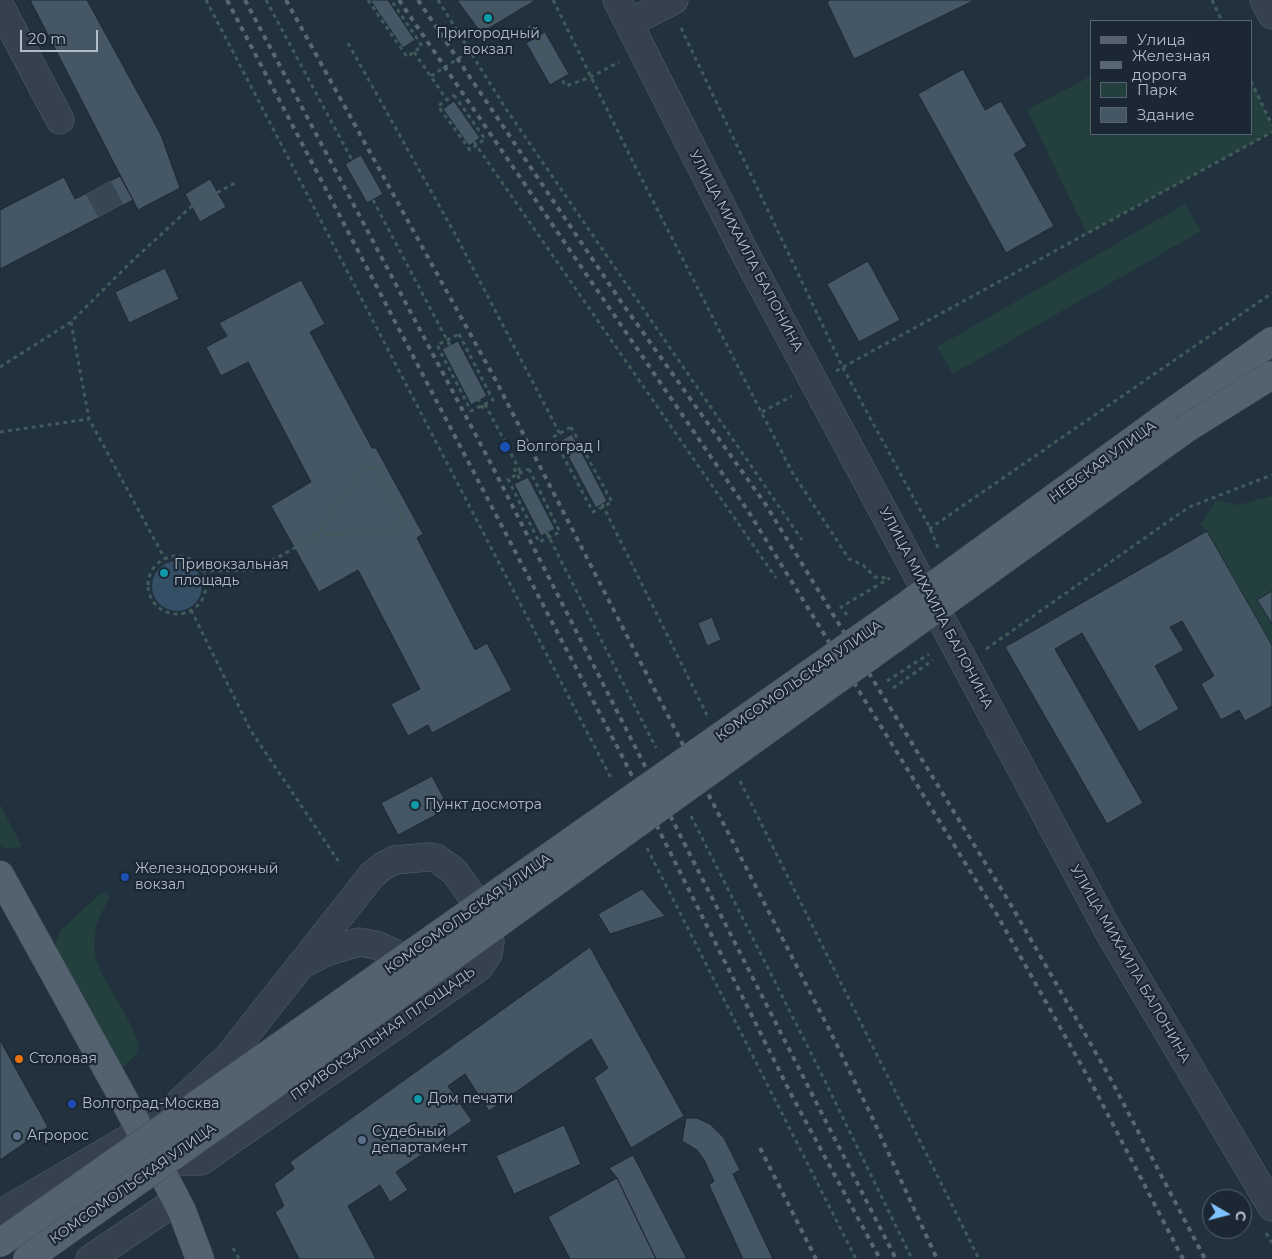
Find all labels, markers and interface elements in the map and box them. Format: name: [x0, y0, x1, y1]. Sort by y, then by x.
marker: Пригородный вокзал: [482, 12, 494, 24]
scale bar: [22, 20, 100, 52]
legend: [1090, 20, 1252, 135]
place label: Пригородный вокзал: [436, 26, 540, 58]
text: 20 m: [28, 29, 66, 48]
text: Улица: [1137, 30, 1185, 49]
text: Железная дорога: [1132, 46, 1211, 84]
text: Парк: [1137, 80, 1177, 99]
text: Здание: [1137, 105, 1195, 124]
street label: УЛИЦА МИХАИЛА БАЛОНИНА: [686, 147, 806, 355]
street label: НЕВСКАЯ УЛИЦА: [1046, 418, 1160, 506]
place label: Волгоград I: [516, 439, 601, 455]
marker: Волгоград I: [498, 440, 512, 454]
street label: УЛИЦА МИХАИЛА БАЛОНИНА: [876, 504, 996, 712]
place label: Привокзальная площадь: [174, 557, 289, 590]
marker: Привокзальная площадь: [158, 567, 170, 579]
street label: КОМСОМОЛЬСКАЯ УЛИЦА: [713, 617, 885, 745]
place label: Пункт досмотра: [425, 797, 542, 813]
marker: Пункт досмотра: [409, 799, 421, 811]
street label: КОМСОМОЛЬСКАЯ УЛИЦА: [382, 850, 554, 978]
place label: Железнодорожный вокзал: [135, 861, 278, 894]
street label: УЛИЦА МИХАИЛА БАЛОНИНА: [1066, 862, 1194, 1066]
marker: Железнодорожный вокзал: [119, 871, 131, 883]
street label: ПРИВОКЗАЛЬНАЯ ПЛОЩАДЬ: [287, 963, 479, 1105]
place label: Столовая: [29, 1051, 97, 1067]
marker: Столовая: [13, 1053, 25, 1065]
place label: Дом печати: [428, 1091, 513, 1107]
marker: Дом печати: [412, 1093, 424, 1105]
place label: Волгоград-Москва: [82, 1096, 219, 1112]
marker: Волгоград-Москва: [66, 1098, 78, 1110]
street label: КОМСОМОЛЬСКАЯ УЛИЦА: [47, 1120, 219, 1248]
place label: Судебный департамент: [372, 1124, 467, 1156]
place label: Агророс: [27, 1128, 89, 1144]
marker: Агророс: [11, 1130, 23, 1142]
marker: Судебный департамент: [356, 1134, 368, 1146]
north arrow: [1202, 1189, 1252, 1239]
text: С: [1231, 1210, 1250, 1222]

